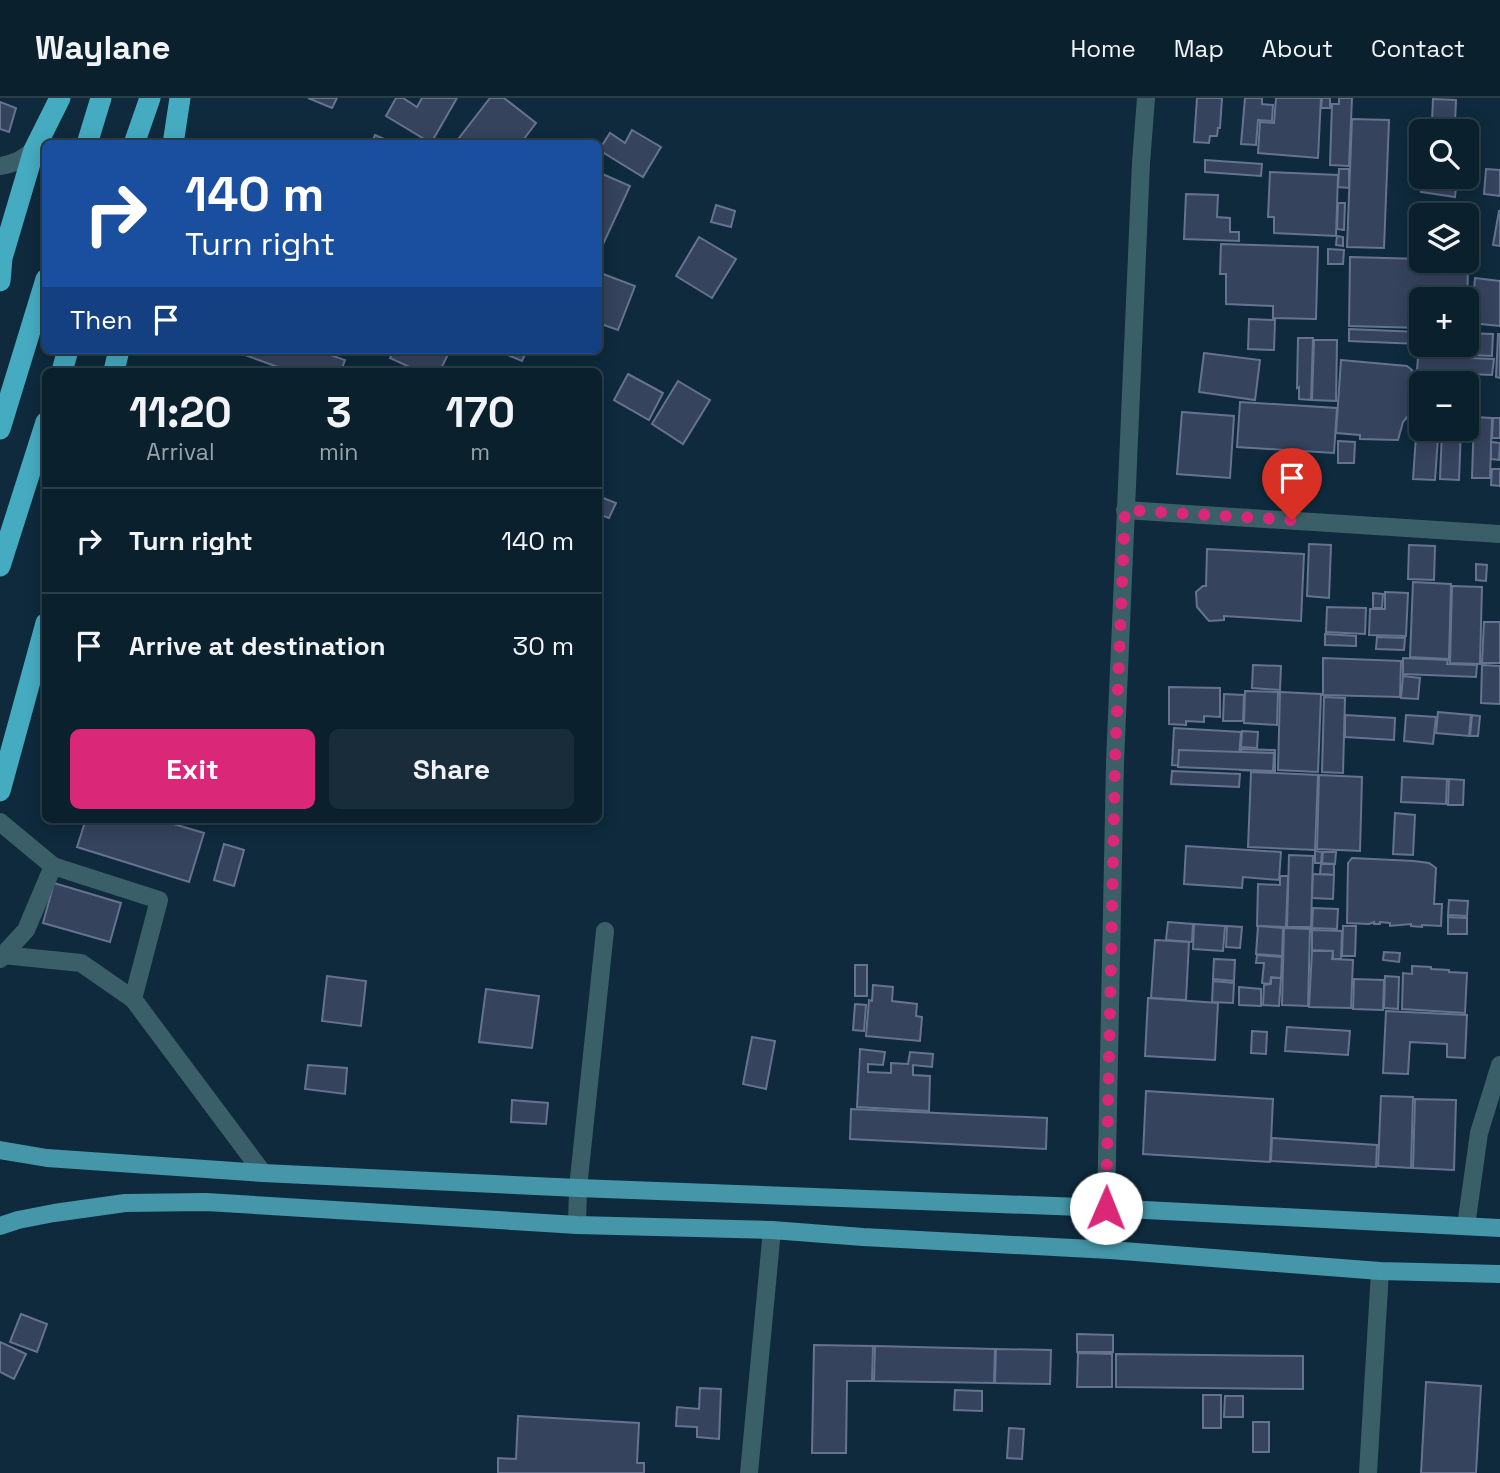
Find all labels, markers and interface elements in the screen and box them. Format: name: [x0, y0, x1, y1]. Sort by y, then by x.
text: Waylane: [35, 27, 171, 69]
text: Home: [1070, 33, 1136, 64]
text: Map: [1174, 33, 1224, 64]
text: About: [1262, 33, 1333, 64]
text: Contact: [1371, 33, 1465, 64]
map controls: [1409, 119, 1479, 441]
button: search: [1409, 119, 1479, 189]
text: 140 m: [185, 163, 324, 225]
icon: right: [70, 168, 161, 259]
button: layers: [1409, 203, 1479, 273]
text: Turn right: [185, 224, 335, 264]
button: +: [1409, 287, 1479, 357]
icon: arrive: [147, 301, 185, 339]
text: Then: [70, 303, 133, 337]
button: −: [1409, 371, 1479, 441]
text: 11:20: [129, 386, 232, 439]
text: 3: [326, 386, 351, 439]
text: 170: [446, 386, 515, 439]
text: Arrival: [146, 437, 215, 467]
text: min: [319, 437, 358, 467]
text: m: [470, 437, 490, 467]
pin: [1262, 448, 1322, 520]
icon: arrive: [1273, 459, 1311, 497]
icon: right: [70, 522, 108, 560]
text: Turn right: [129, 524, 253, 558]
text: 140 m: [501, 524, 574, 558]
icon: arrive: [70, 627, 108, 665]
text: Arrive at destination: [129, 629, 386, 663]
text: 30 m: [513, 629, 574, 663]
button: Exit: [70, 729, 315, 809]
button: Share: [329, 729, 574, 809]
position arrow: [1069, 1171, 1143, 1245]

